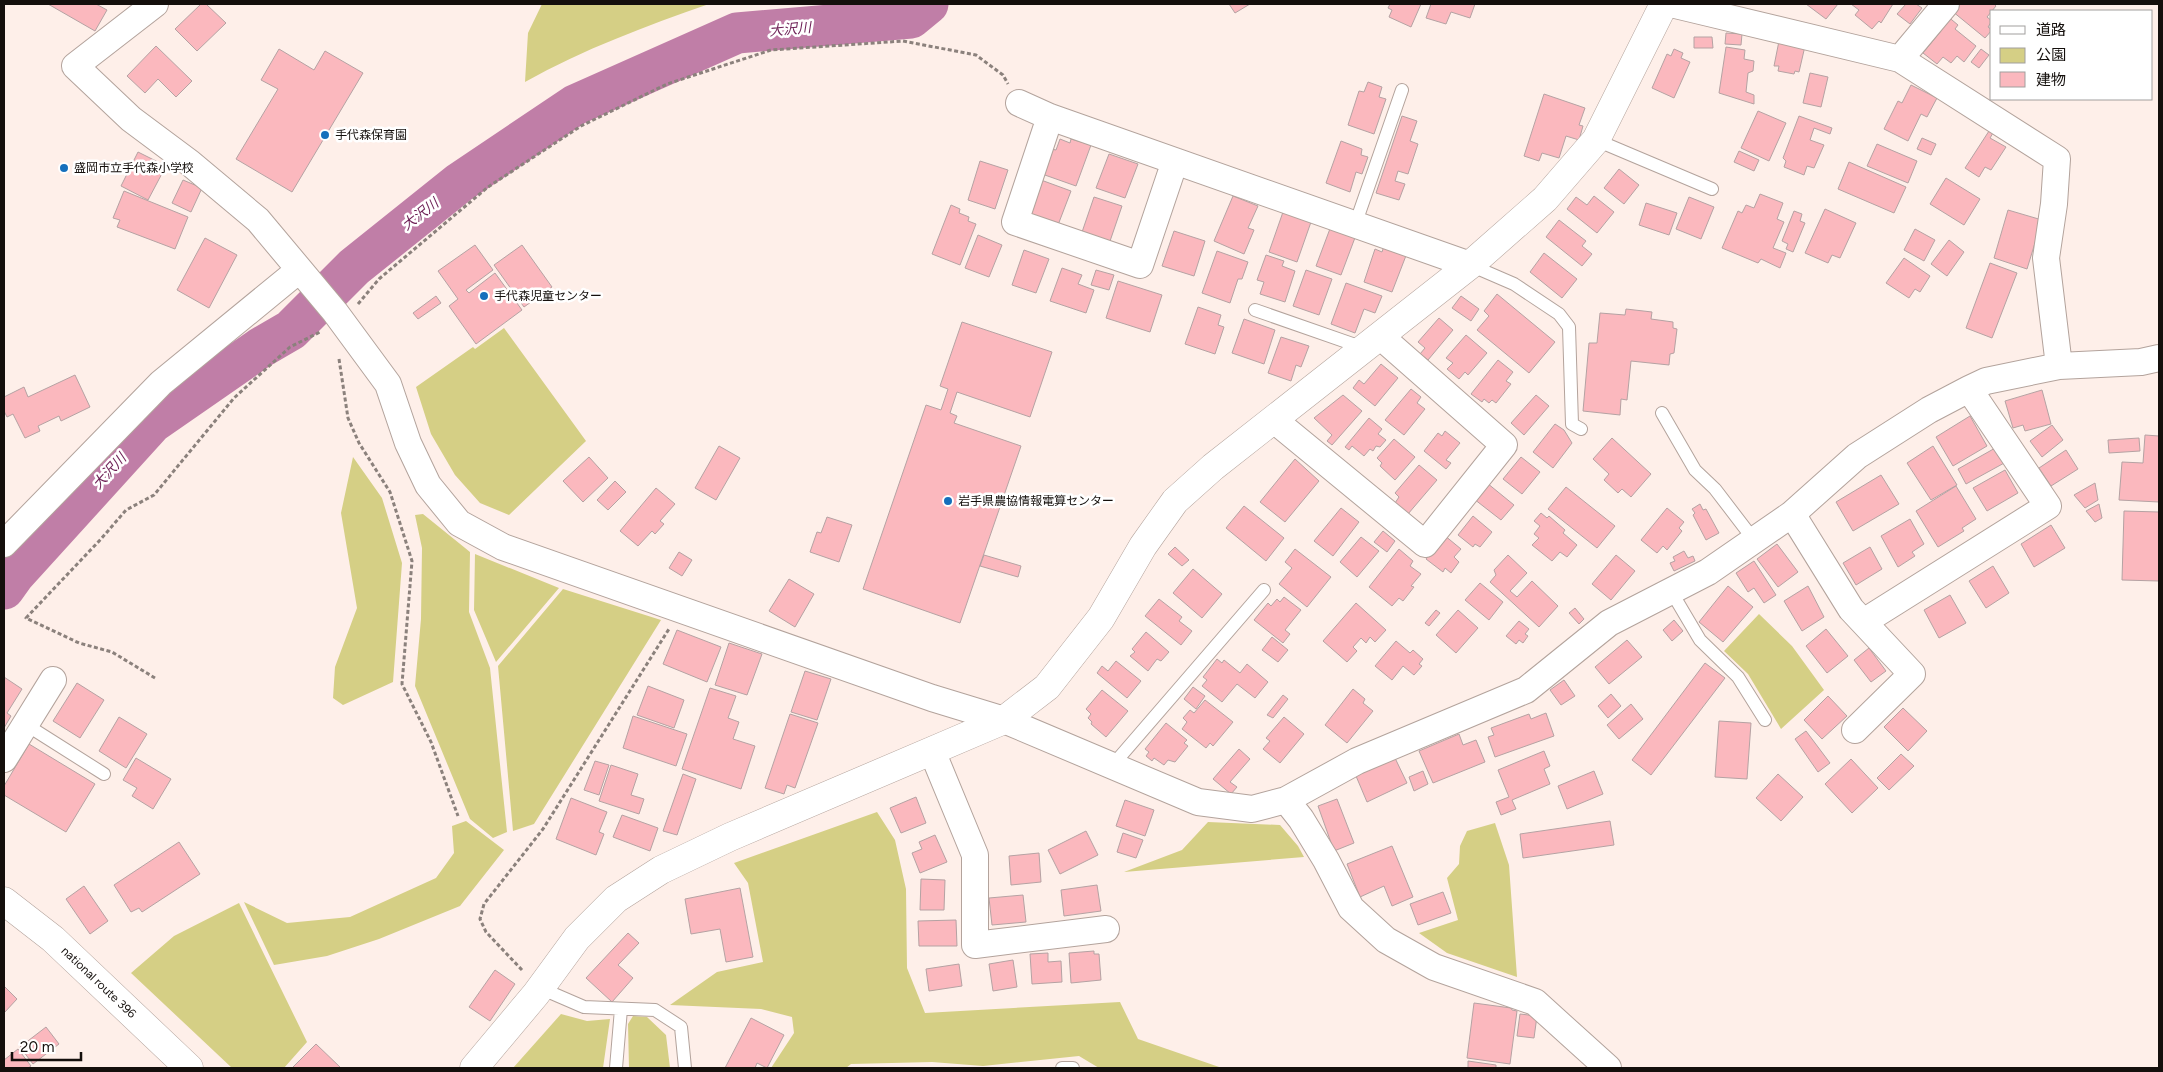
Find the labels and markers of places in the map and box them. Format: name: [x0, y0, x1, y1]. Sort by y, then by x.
place label: 手代森保育園: [335, 128, 407, 142]
marker: 手代森保育園: [319, 129, 331, 141]
place label: 盛岡市立手代森小学校: [74, 161, 194, 175]
marker: 盛岡市立手代森小学校: [58, 162, 70, 174]
place label: 手代森児童センター: [494, 289, 602, 303]
marker: 手代森児童センター: [478, 290, 490, 302]
place label: 岩手県農協情報電算センター: [958, 494, 1114, 508]
marker: 岩手県農協情報電算センター: [942, 495, 954, 507]

